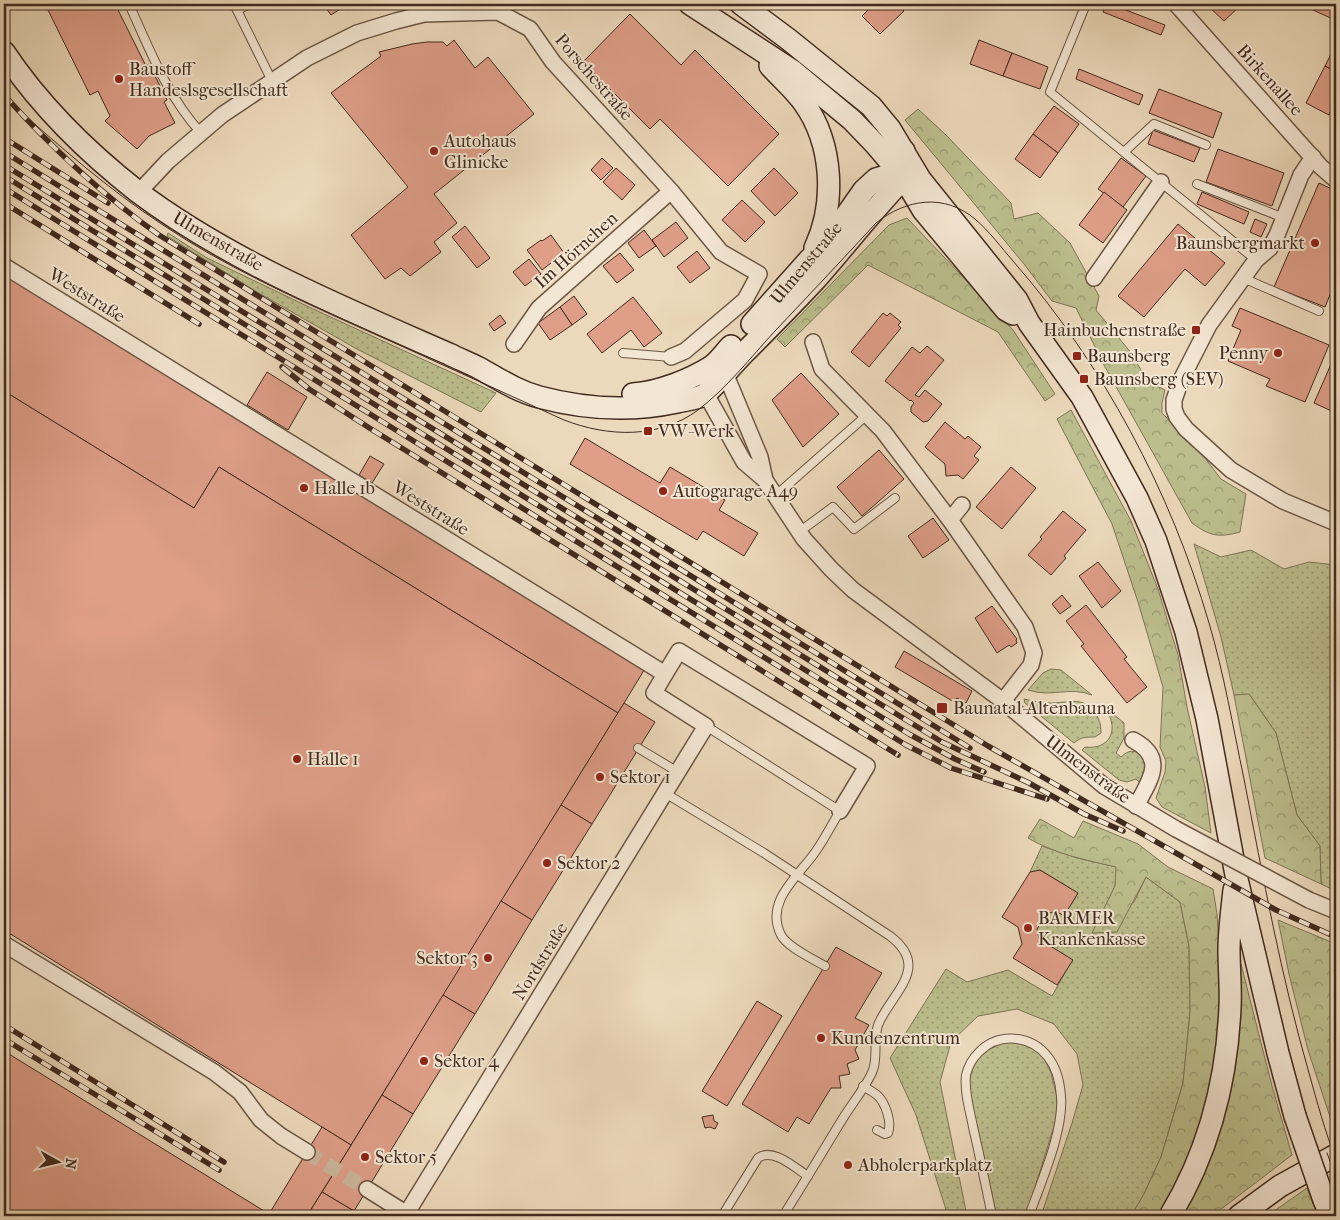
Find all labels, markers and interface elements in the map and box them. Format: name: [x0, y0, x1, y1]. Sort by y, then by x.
street label: Porschestraße: [550, 30, 637, 125]
street label: Birkenallee: [1232, 40, 1307, 120]
place label: Baustoff Handeslsgesellschaft: [129, 59, 289, 101]
marker: Baustoff Handeslsgesellschaft: [113, 73, 125, 85]
place label: Autohaus Glinicke: [443, 131, 517, 173]
marker: Autohaus Glinicke: [428, 145, 440, 157]
street label: Ulmenstraße: [169, 207, 267, 276]
street label: Im Hörnchen: [531, 207, 622, 293]
street label: Ulmenstraße: [766, 218, 847, 309]
place label: Baunsbergmarkt: [1176, 233, 1306, 254]
marker: Baunsbergmarkt: [1309, 237, 1321, 249]
street label: Weststraße: [44, 263, 129, 327]
place label: Hainbuchenstraße: [1043, 320, 1186, 341]
marker: Hainbuchenstraße: [1190, 324, 1202, 336]
place label: Penny: [1219, 343, 1269, 364]
place label: Baunsberg: [1087, 346, 1170, 367]
marker: Penny: [1272, 347, 1284, 359]
marker: Baunsberg: [1071, 350, 1083, 362]
place label: Baunsberg (SEV): [1094, 369, 1224, 390]
marker: Baunsberg (SEV): [1078, 373, 1090, 385]
place label: VW-Werk: [657, 421, 735, 442]
marker: VW-Werk: [642, 425, 654, 437]
street label: Weststraße: [388, 476, 473, 540]
place label: Halle 1b: [314, 478, 375, 499]
place label: Autogarage A49: [672, 481, 798, 502]
marker: Halle 1b: [298, 482, 310, 494]
marker: Autogarage A49: [657, 485, 669, 497]
place label: Baunatal-Altenbauna: [953, 698, 1116, 719]
marker: Baunatal-Altenbauna: [935, 701, 949, 715]
street label: Ulmenstraße: [1041, 731, 1134, 808]
place label: Halle 1: [307, 749, 359, 770]
marker: Halle 1: [291, 753, 303, 765]
place label: Sektor 1: [610, 767, 671, 788]
marker: Sektor 1: [594, 771, 606, 783]
place label: Sektor 2: [557, 853, 621, 874]
marker: Sektor 2: [541, 857, 553, 869]
place label: BARMER Krankenkasse: [1038, 908, 1146, 950]
street label: Nordstraße: [508, 919, 573, 1004]
marker: BARMER Krankenkasse: [1022, 922, 1034, 934]
place label: Sektor 3: [416, 948, 478, 969]
marker: Sektor 3: [482, 952, 494, 964]
place label: Kundenzentrum: [831, 1028, 960, 1049]
marker: Kundenzentrum: [815, 1032, 827, 1044]
place label: Sektor 4: [434, 1051, 499, 1072]
marker: Sektor 4: [418, 1055, 430, 1067]
north arrow: [32, 1138, 82, 1188]
place label: Sektor 5: [375, 1147, 437, 1168]
marker: Sektor 5: [359, 1151, 371, 1163]
place label: Abholerparkplatz: [857, 1155, 992, 1176]
text: N: [61, 1157, 80, 1171]
marker: Abholerparkplatz: [842, 1159, 854, 1171]

